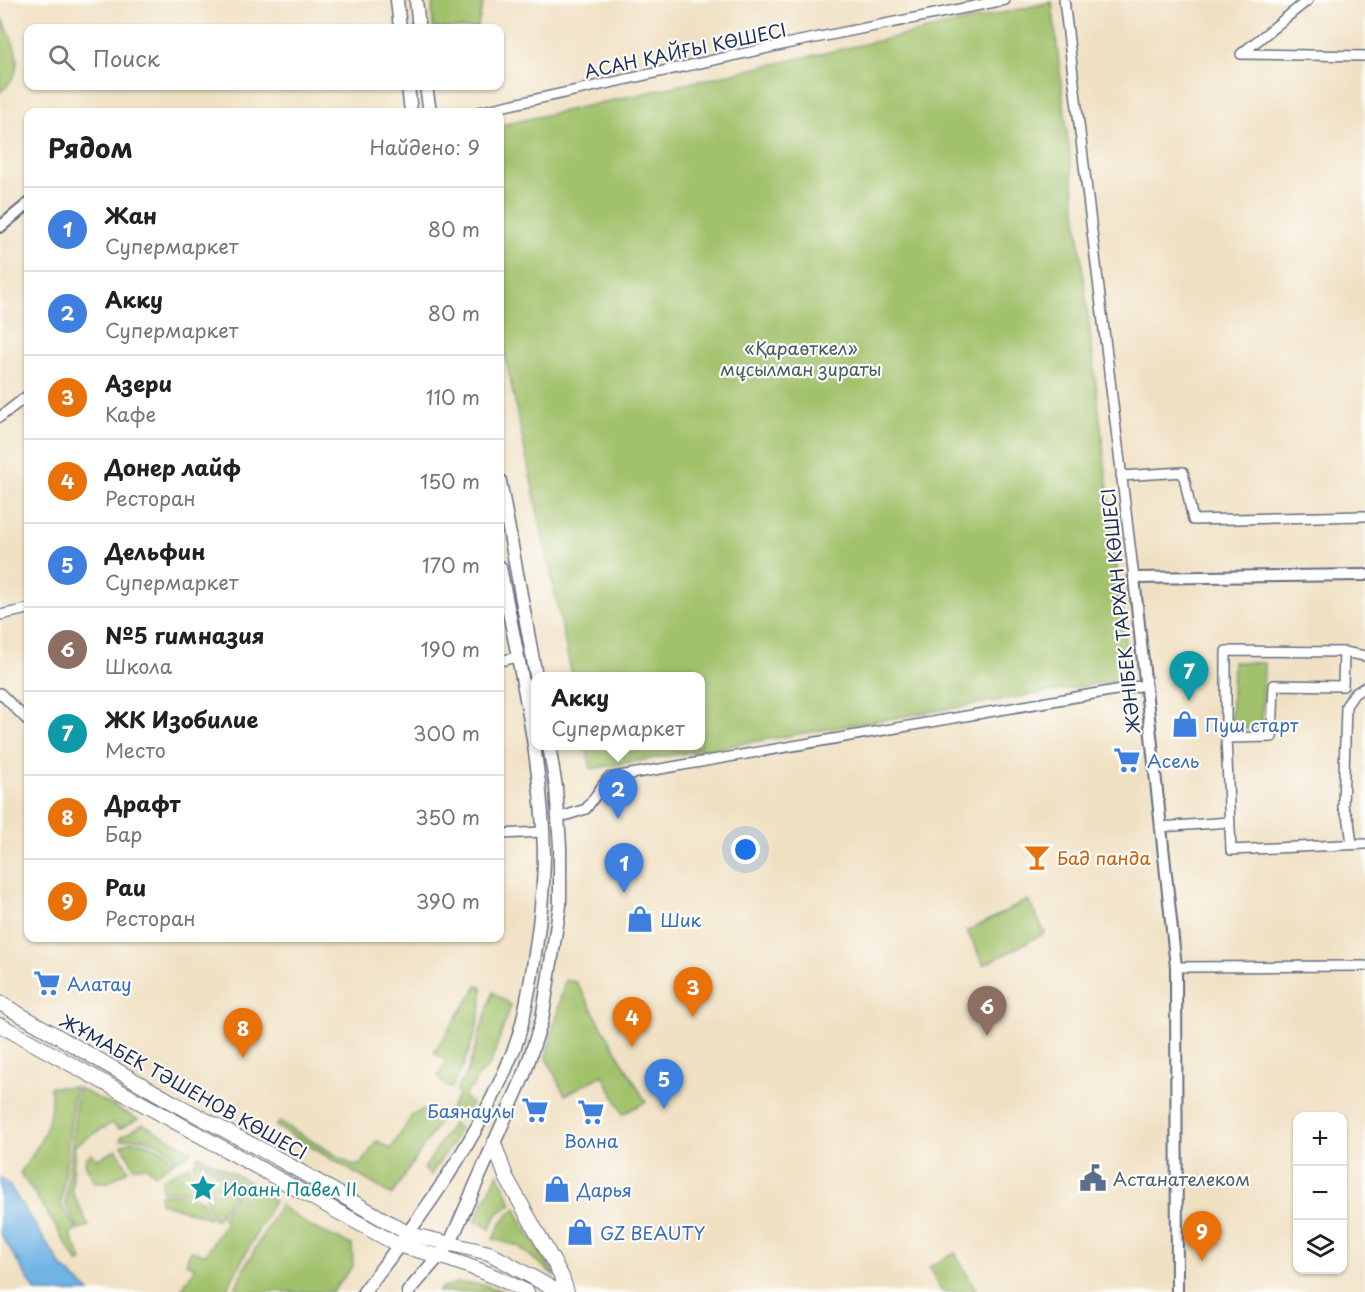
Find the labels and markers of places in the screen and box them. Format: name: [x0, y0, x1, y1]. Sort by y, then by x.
pin: 7: [1170, 652, 1208, 701]
shop icon: Пуш старт: [1170, 709, 1200, 739]
place label: Пуш старт: [1205, 711, 1299, 738]
supermarket icon: Асель: [1112, 745, 1142, 775]
place label: Асель: [1147, 747, 1199, 774]
pin: 2: [598, 770, 638, 819]
bar icon: Бад панда: [1022, 842, 1052, 872]
pin: 1: [604, 844, 644, 893]
place label: Бад панда: [1057, 844, 1151, 871]
shop icon: Шик: [625, 904, 655, 934]
place label: Шик: [660, 906, 702, 933]
supermarket icon: Алатау: [32, 968, 62, 998]
pin: 3: [674, 968, 712, 1017]
place label: Алатау: [67, 970, 132, 997]
pin: 6: [968, 986, 1006, 1036]
pin: 4: [612, 998, 652, 1047]
pin: 8: [224, 1008, 262, 1058]
pin: 5: [644, 1060, 684, 1109]
supermarket icon: Баянаулы: [520, 1095, 550, 1125]
place label: Баянаулы: [427, 1097, 515, 1124]
supermarket icon: Волна: [576, 1097, 606, 1127]
place label: Волна: [564, 1127, 619, 1154]
public building icon: Астанателеком: [1078, 1163, 1108, 1193]
place label: Астанателеком: [1113, 1165, 1250, 1192]
place icon: Иоанн Павел II: [188, 1173, 218, 1203]
shop icon: Дарья: [542, 1174, 572, 1204]
place label: Иоанн Павел II: [223, 1175, 357, 1202]
place label: Дарья: [576, 1176, 632, 1203]
pin: 9: [1182, 1212, 1222, 1261]
shop icon: GZ BEAUTY: [565, 1217, 595, 1247]
place label: GZ BEAUTY: [600, 1219, 706, 1246]

